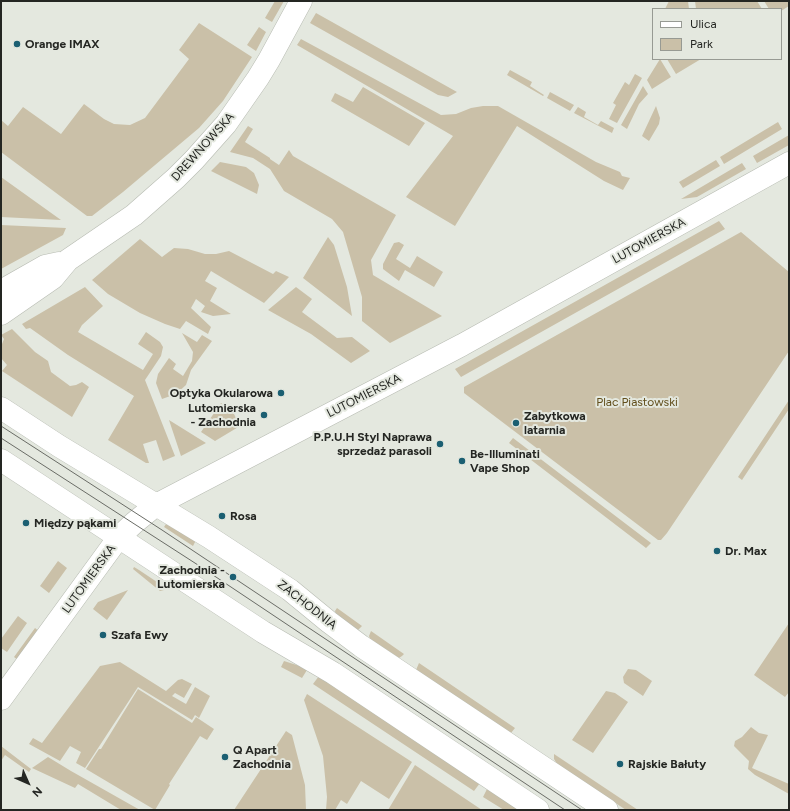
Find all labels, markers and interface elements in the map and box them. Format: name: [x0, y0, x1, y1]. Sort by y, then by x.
legend: [652, 8, 782, 60]
text: Ulica: [690, 17, 717, 31]
place label: Orange IMAX: [25, 37, 99, 51]
text: Park: [690, 37, 713, 51]
marker: Orange IMAX: [12, 39, 22, 49]
street label: DREWNOWSKA: [168, 110, 238, 184]
street label: LUTOMIERSKA: [610, 215, 688, 267]
street label: LUTOMIERSKA: [324, 371, 404, 421]
place label: Optyka Okularowa: [170, 386, 273, 400]
marker: Optyka Okularowa: [276, 388, 286, 398]
park label: Plac Piastowski: [596, 395, 678, 409]
place label: Lutomierska - Zachodnia: [188, 401, 256, 429]
place label: Zabytkowa latarnia: [524, 409, 586, 437]
marker: Lutomierska - Zachodnia: [259, 410, 269, 420]
marker: Zabytkowa latarnia: [511, 418, 521, 428]
place label: P.P.U.H Styl Naprawa sprzedaż parasoli: [314, 430, 432, 458]
marker: P.P.U.H Styl Naprawa sprzedaż parasoli: [435, 439, 445, 449]
place label: Be-Illuminati Vape Shop: [470, 447, 540, 475]
marker: Be-Illuminati Vape Shop: [457, 456, 467, 466]
place label: Rosa: [230, 509, 257, 523]
marker: Rosa: [217, 511, 227, 521]
place label: Między pąkami: [34, 516, 116, 530]
marker: Między pąkami: [21, 518, 31, 528]
street label: LUTOMIERSKA: [59, 542, 119, 616]
place label: Dr. Max: [725, 544, 767, 558]
marker: Dr. Max: [712, 546, 722, 556]
place label: Zachodnia - Lutomierska: [157, 563, 225, 591]
marker: Zachodnia - Lutomierska: [228, 572, 238, 582]
street label: ZACHODNIA: [274, 577, 340, 633]
place label: Szafa Ewy: [111, 628, 168, 642]
marker: Szafa Ewy: [98, 630, 108, 640]
place label: Q Apart Zachodnia: [233, 743, 291, 771]
marker: Q Apart Zachodnia: [220, 752, 230, 762]
place label: Rajskie Bałuty: [628, 757, 706, 771]
marker: Rajskie Bałuty: [615, 759, 625, 769]
north arrow: [8, 763, 48, 803]
text: N: [29, 784, 44, 799]

